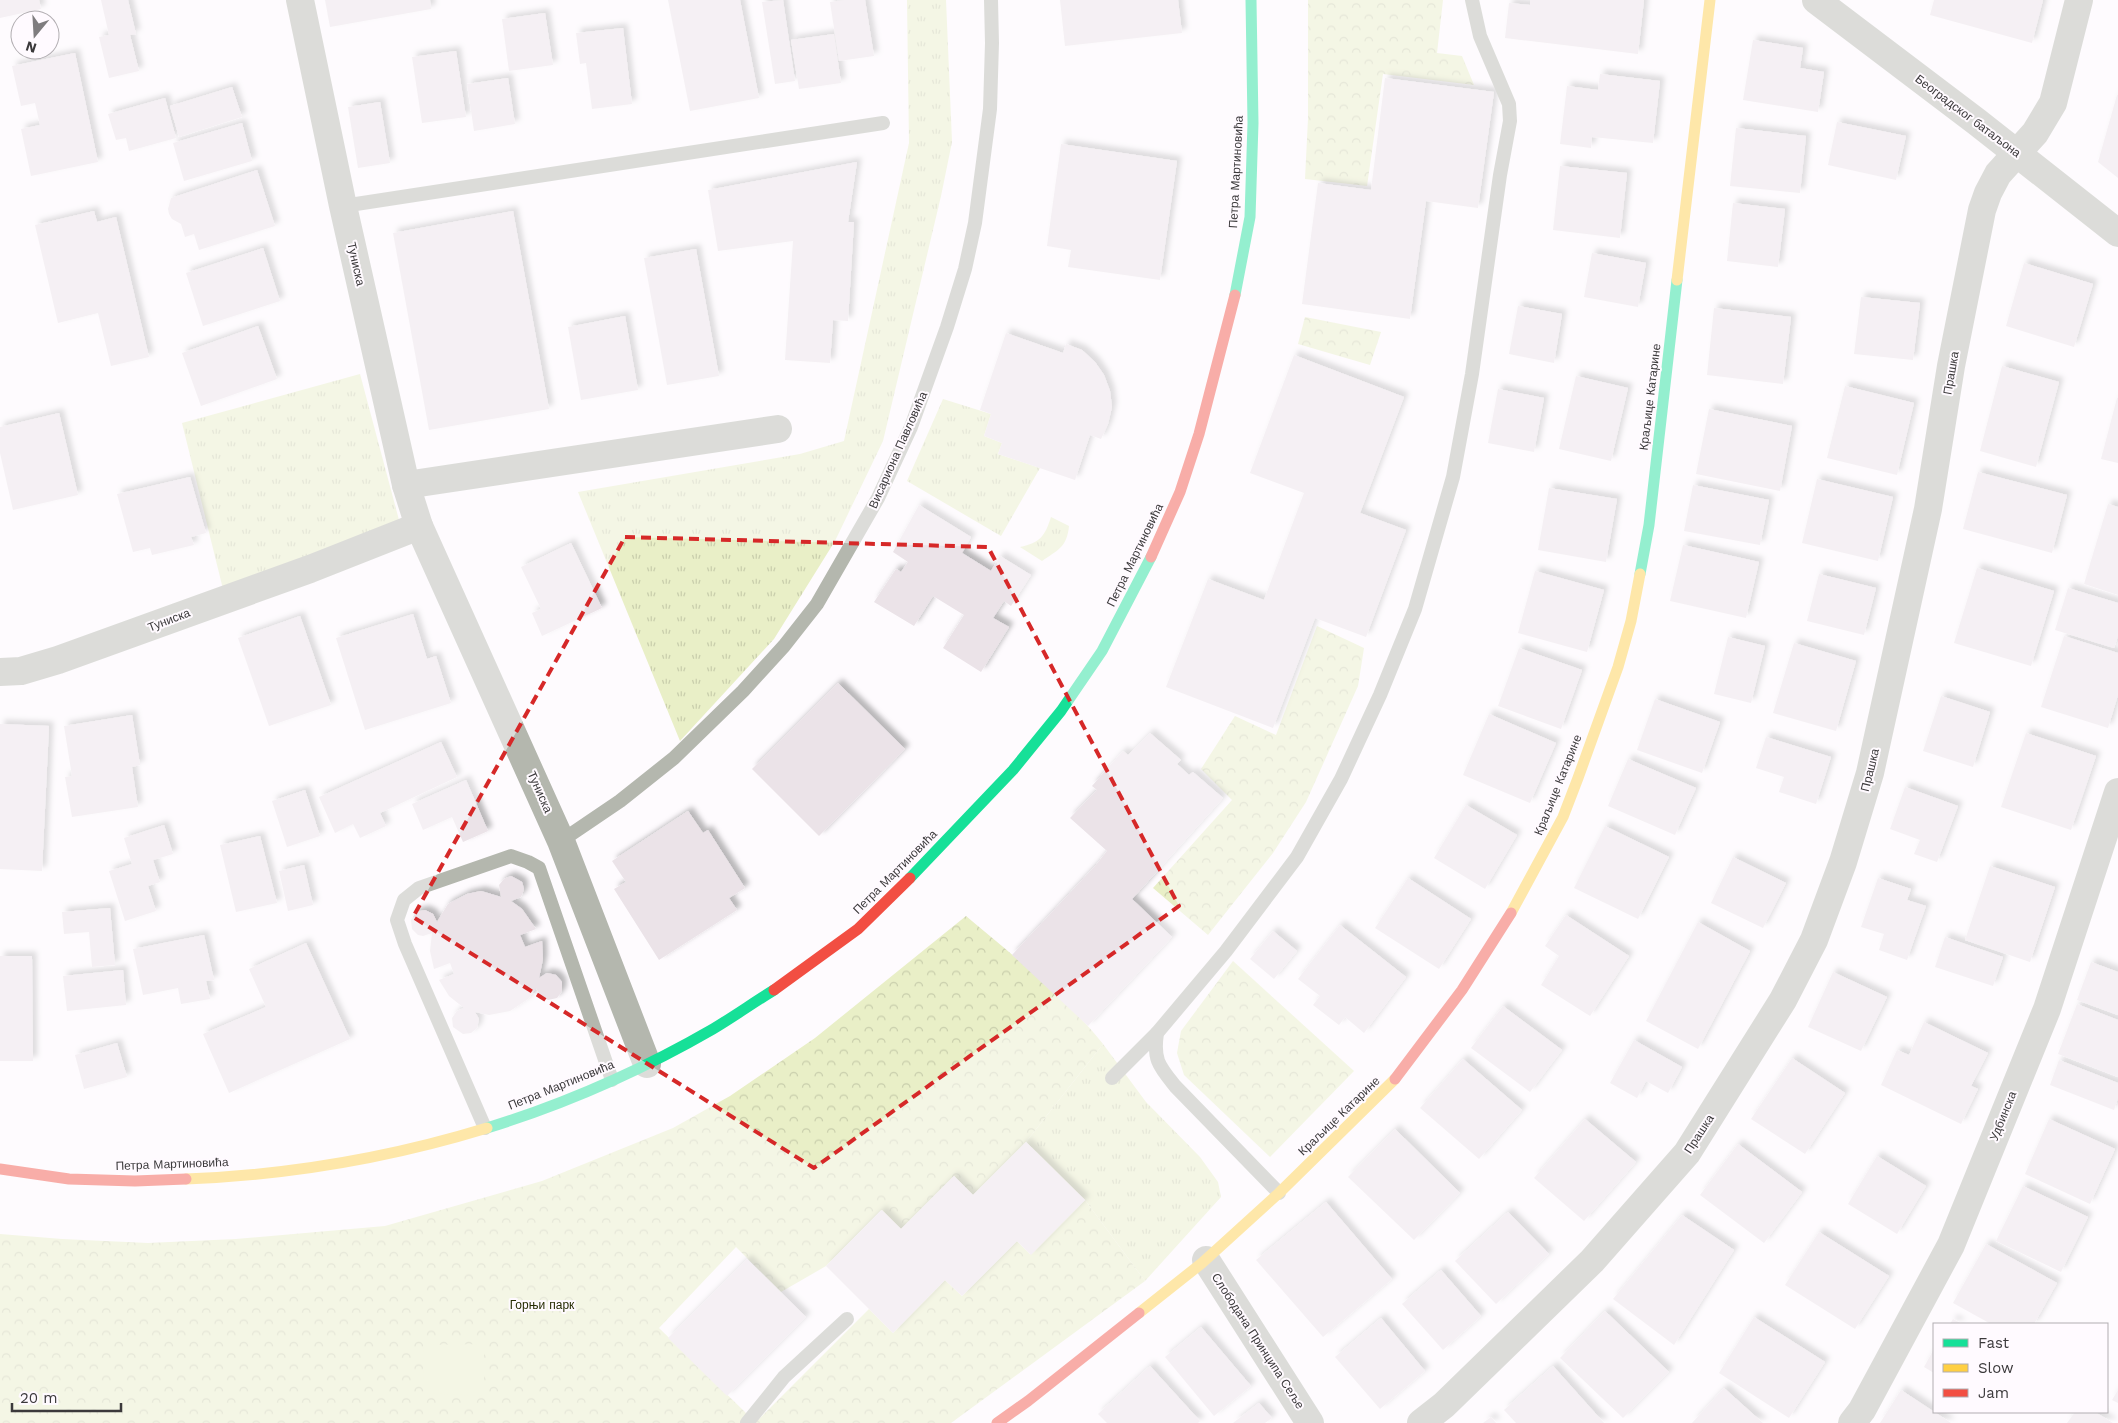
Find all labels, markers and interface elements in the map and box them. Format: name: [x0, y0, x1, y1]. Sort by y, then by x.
north arrow: [10, 10, 60, 60]
text: N: [24, 38, 38, 57]
street label: Београдског батаљона: [1913, 72, 2024, 160]
street label: Петра Мартиновића: [1226, 115, 1246, 229]
street label: Туниска: [344, 241, 368, 287]
street label: Краљице Катарине: [1636, 342, 1664, 451]
street label: Прашка: [1940, 350, 1962, 396]
street label: Висариона Павловића: [866, 389, 930, 511]
street label: Петра Мартиновића: [1104, 501, 1166, 609]
street label: Туниска: [146, 605, 192, 634]
street label: Краљице Катарине: [1531, 732, 1585, 837]
street label: Прашка: [1858, 747, 1882, 793]
street label: Туниска: [525, 769, 556, 815]
street label: Петра Мартиновића: [850, 827, 940, 917]
street label: Петра Мартиновића: [506, 1057, 616, 1113]
street label: Краљице Катарине: [1295, 1073, 1383, 1158]
street label: Удбинска: [1987, 1089, 2019, 1143]
street label: Прашка: [1681, 1112, 1717, 1156]
street label: Петра Мартиновића: [115, 1155, 229, 1173]
street label: Слободана Принципа Сеље: [1209, 1270, 1307, 1412]
park label: Горњи парк: [510, 1298, 575, 1312]
legend: [1933, 1323, 2108, 1413]
text: Fast: [1978, 1334, 2010, 1352]
text: Slow: [1978, 1359, 2014, 1377]
scale bar: [12, 1380, 121, 1412]
text: Jam: [1978, 1384, 2009, 1402]
text: 20 m: [20, 1389, 58, 1407]

